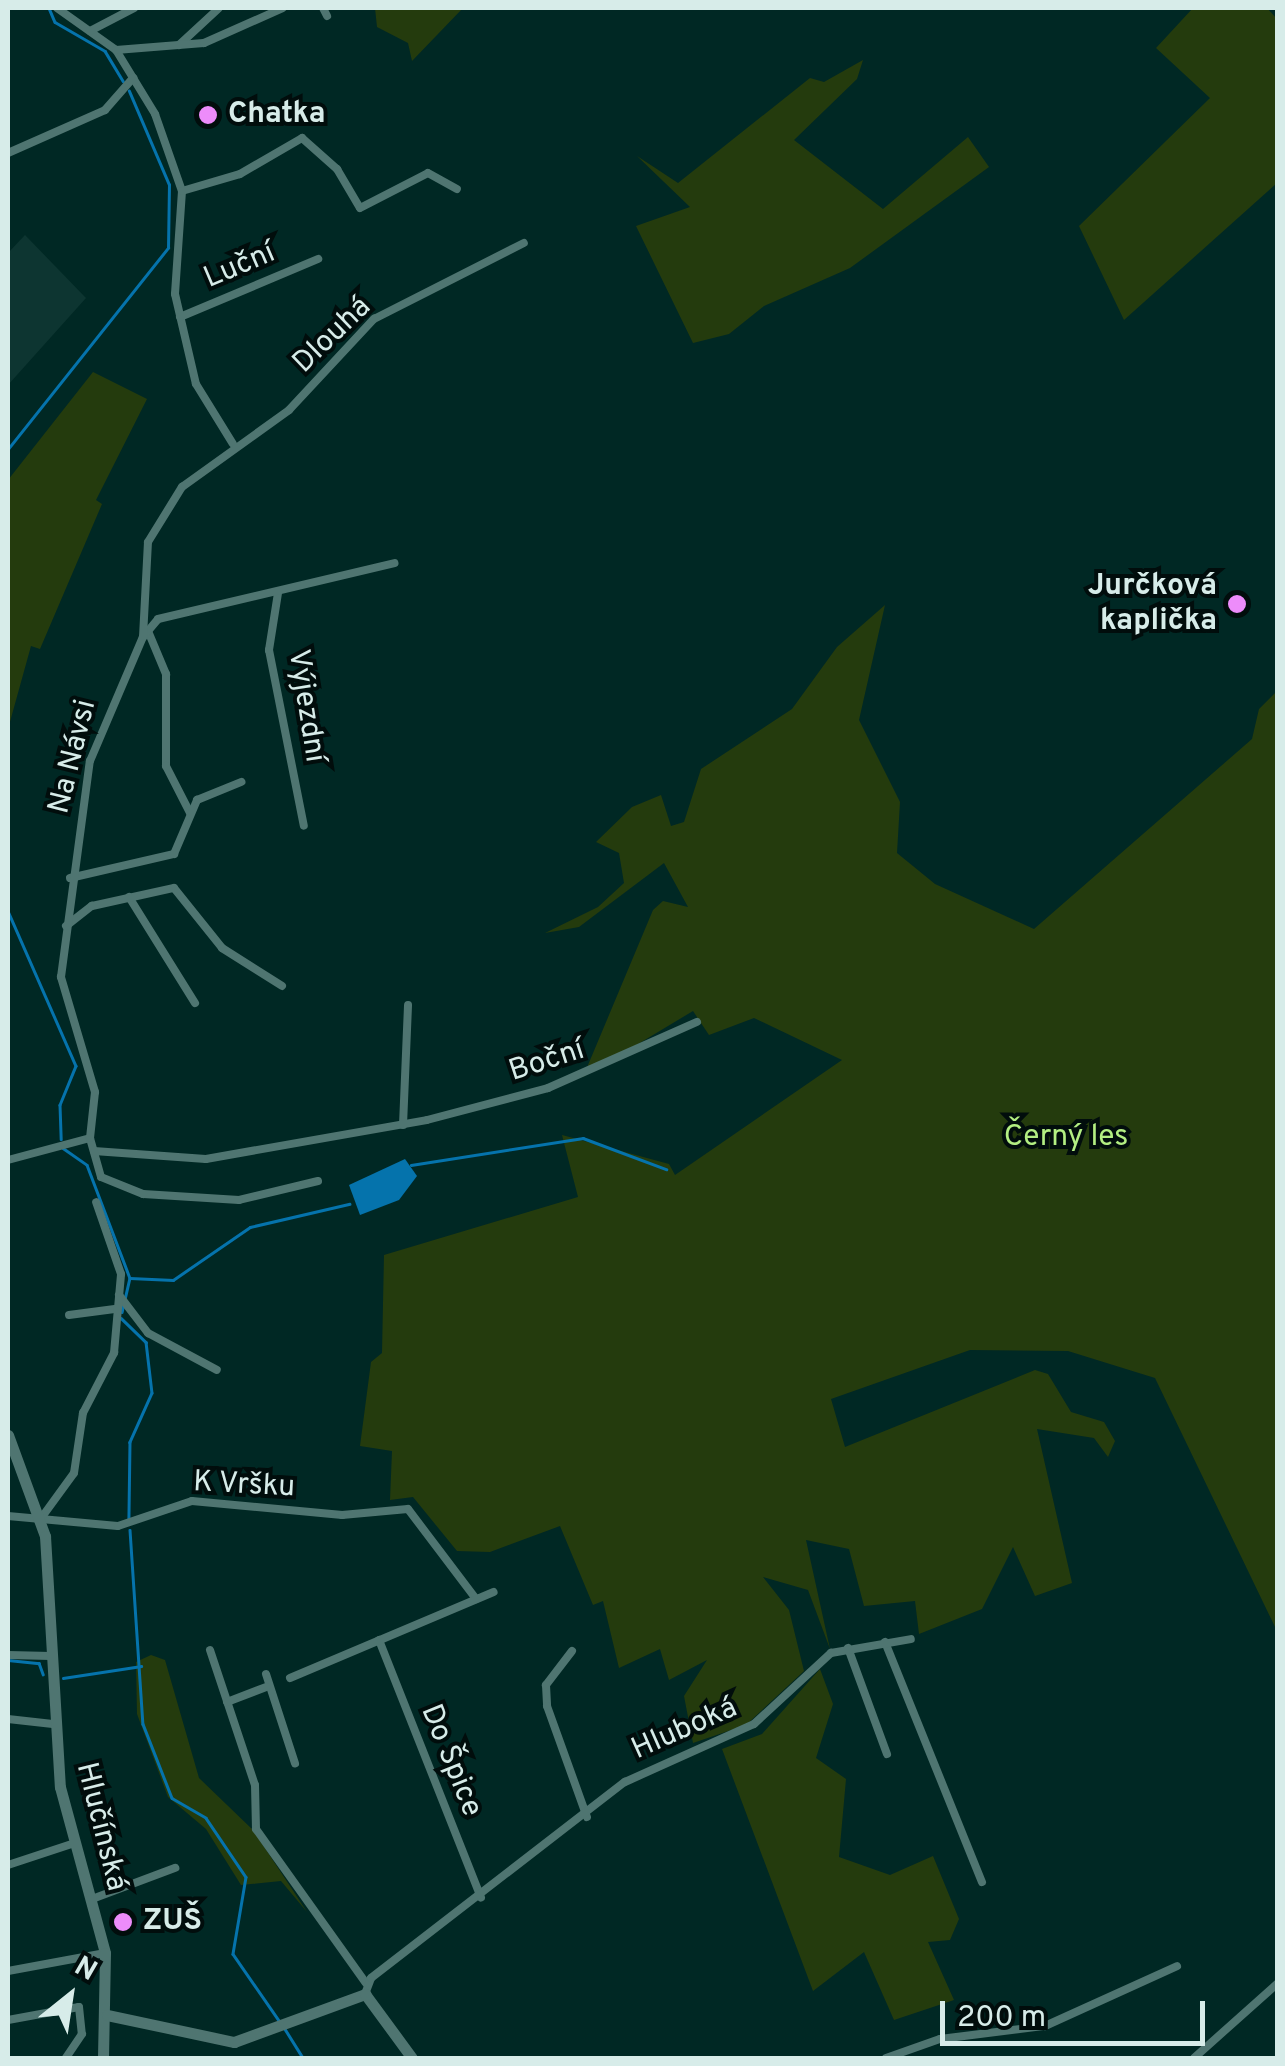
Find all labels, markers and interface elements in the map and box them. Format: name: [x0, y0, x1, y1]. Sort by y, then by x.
place label: Chatka: [228, 97, 325, 133]
marker: Chatka: [197, 104, 219, 126]
street label: Luční: [199, 236, 281, 298]
street label: Dlouhá: [286, 290, 380, 382]
place label: Jurčková kaplička: [1088, 569, 1217, 640]
marker: Jurčková kaplička: [1226, 593, 1248, 615]
street label: Výjezdní: [278, 647, 332, 765]
street label: Na Návsi: [42, 696, 106, 818]
street label: Boční: [505, 1033, 589, 1091]
park label: Černý les: [1004, 1120, 1128, 1156]
street label: K Vršku: [192, 1465, 296, 1507]
street label: Hluboká: [627, 1691, 743, 1769]
street label: Do Špice: [411, 1700, 489, 1822]
street label: Hlučínská: [67, 1759, 133, 1895]
place label: ZUŠ: [143, 1904, 202, 1940]
marker: ZUŠ: [112, 1911, 134, 1933]
north arrow: [20, 1946, 120, 2046]
text: N: [67, 1949, 103, 1991]
scale bar: [945, 1981, 1210, 2043]
text: 200 m: [957, 2000, 1046, 2037]

